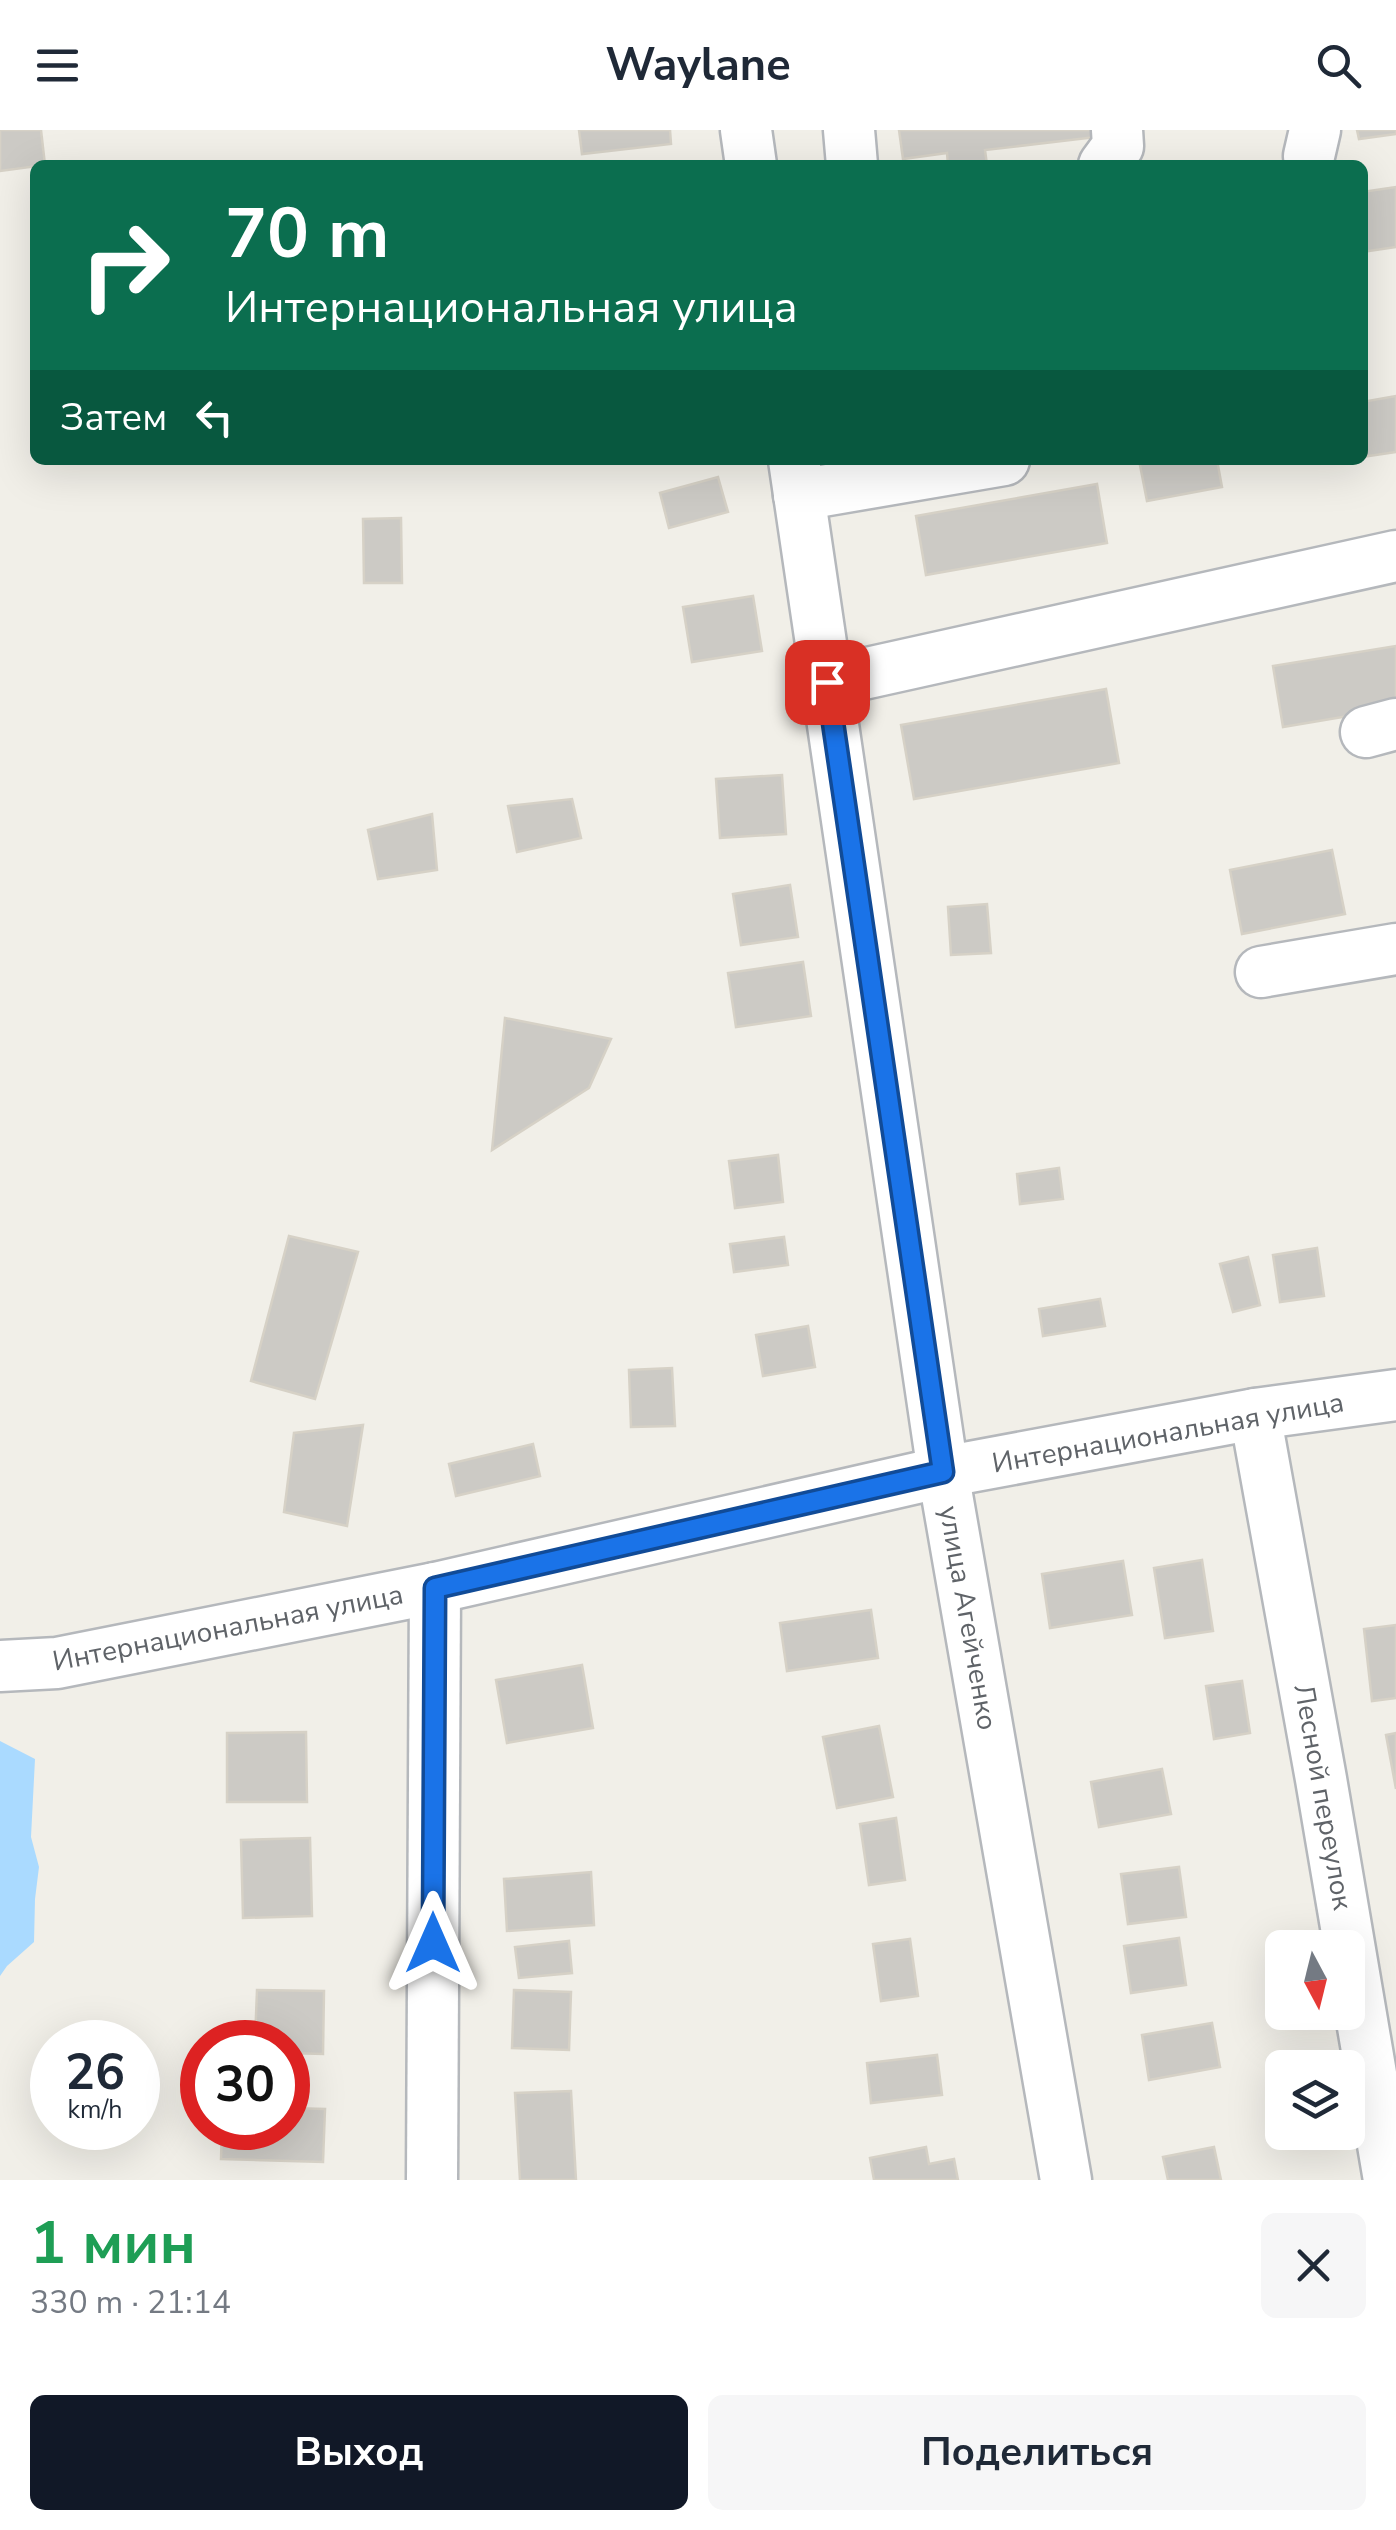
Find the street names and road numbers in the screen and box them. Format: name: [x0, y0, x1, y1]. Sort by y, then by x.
street label: Интернациональная улица: [989, 1383, 1347, 1483]
street label: улица Агейченко: [930, 1503, 1006, 1733]
street label: Интернациональная улица: [49, 1575, 407, 1681]
street label: Лесной переулок: [1284, 1681, 1362, 1913]

